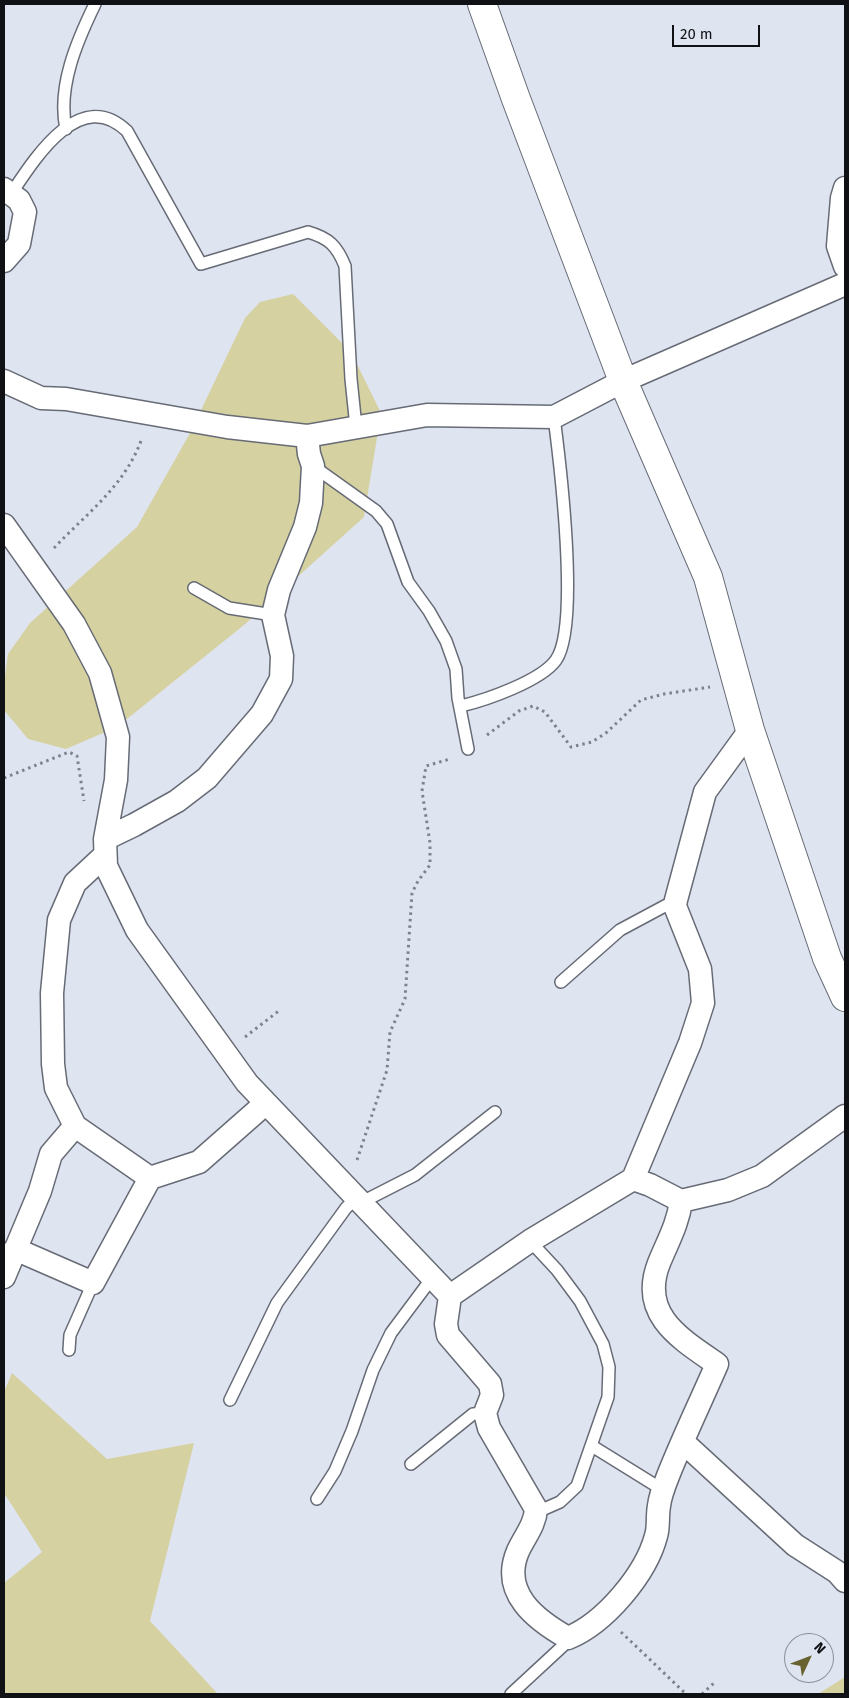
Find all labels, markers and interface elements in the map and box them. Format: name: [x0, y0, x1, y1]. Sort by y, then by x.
scale bar: [674, 15, 762, 47]
text: 20 m: [680, 25, 713, 43]
north arrow: [784, 1633, 834, 1683]
text: N: [810, 1639, 829, 1657]

